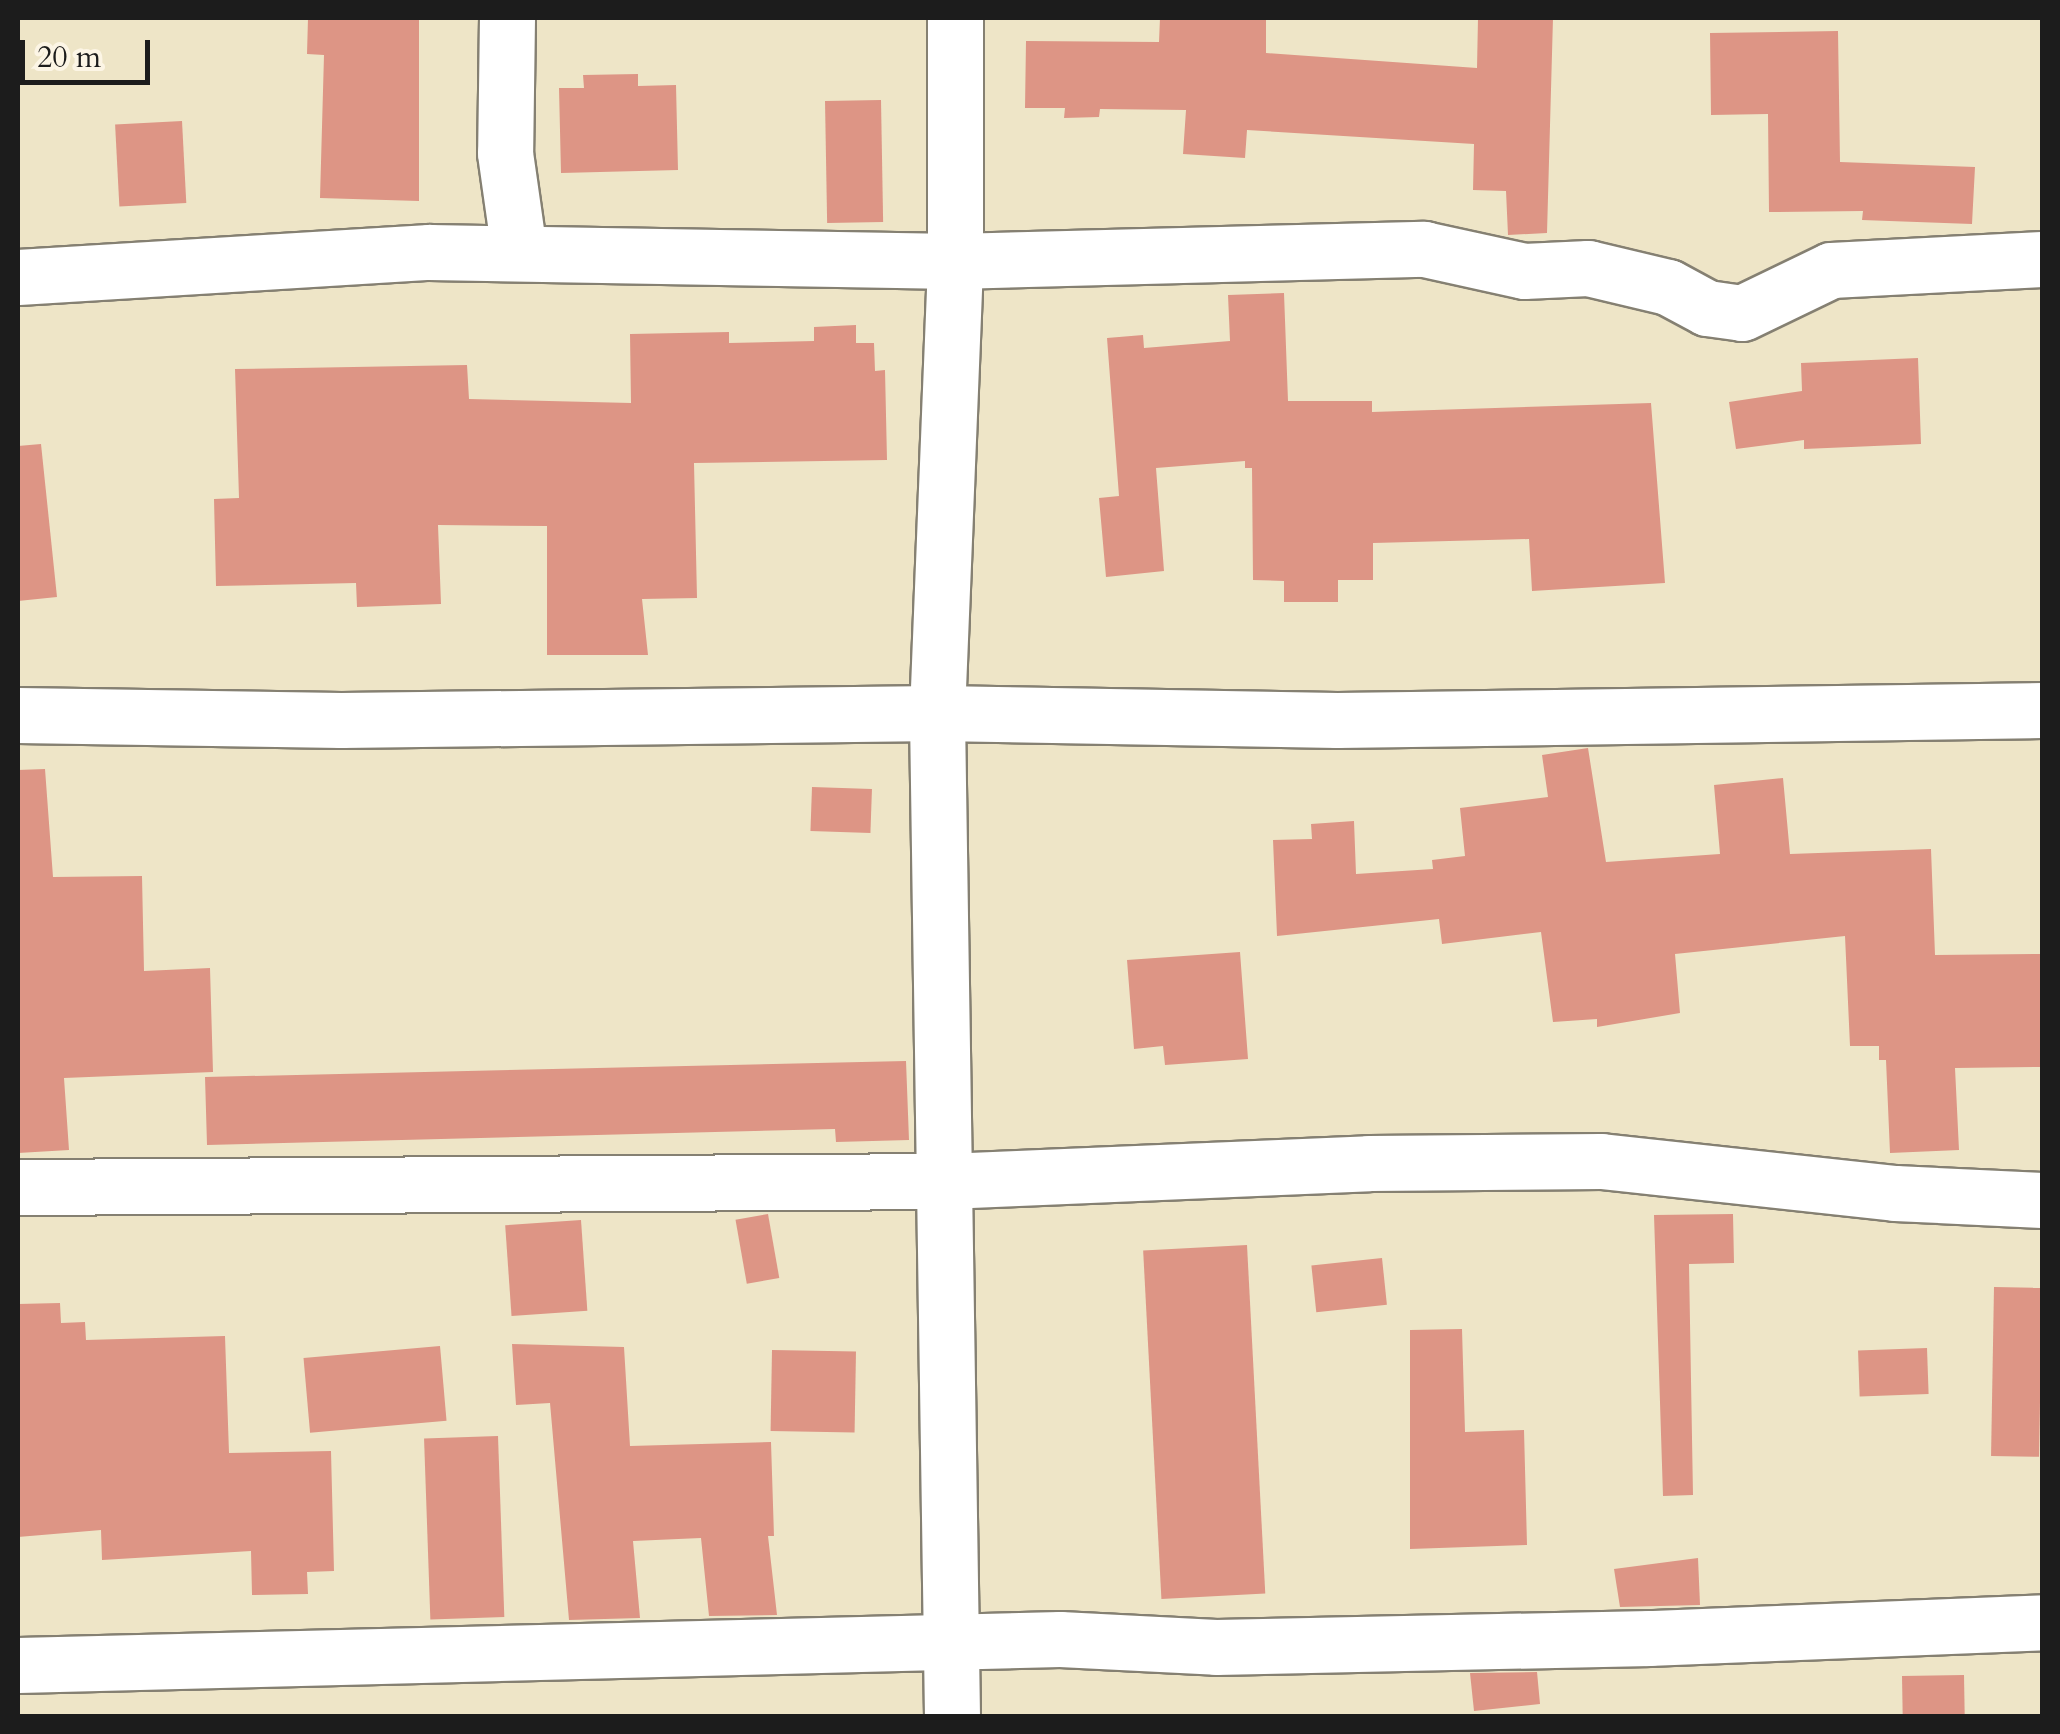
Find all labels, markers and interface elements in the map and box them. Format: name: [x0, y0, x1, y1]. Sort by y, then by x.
scale bar: [25, 20, 155, 82]
text: 20 m: [37, 37, 101, 78]

